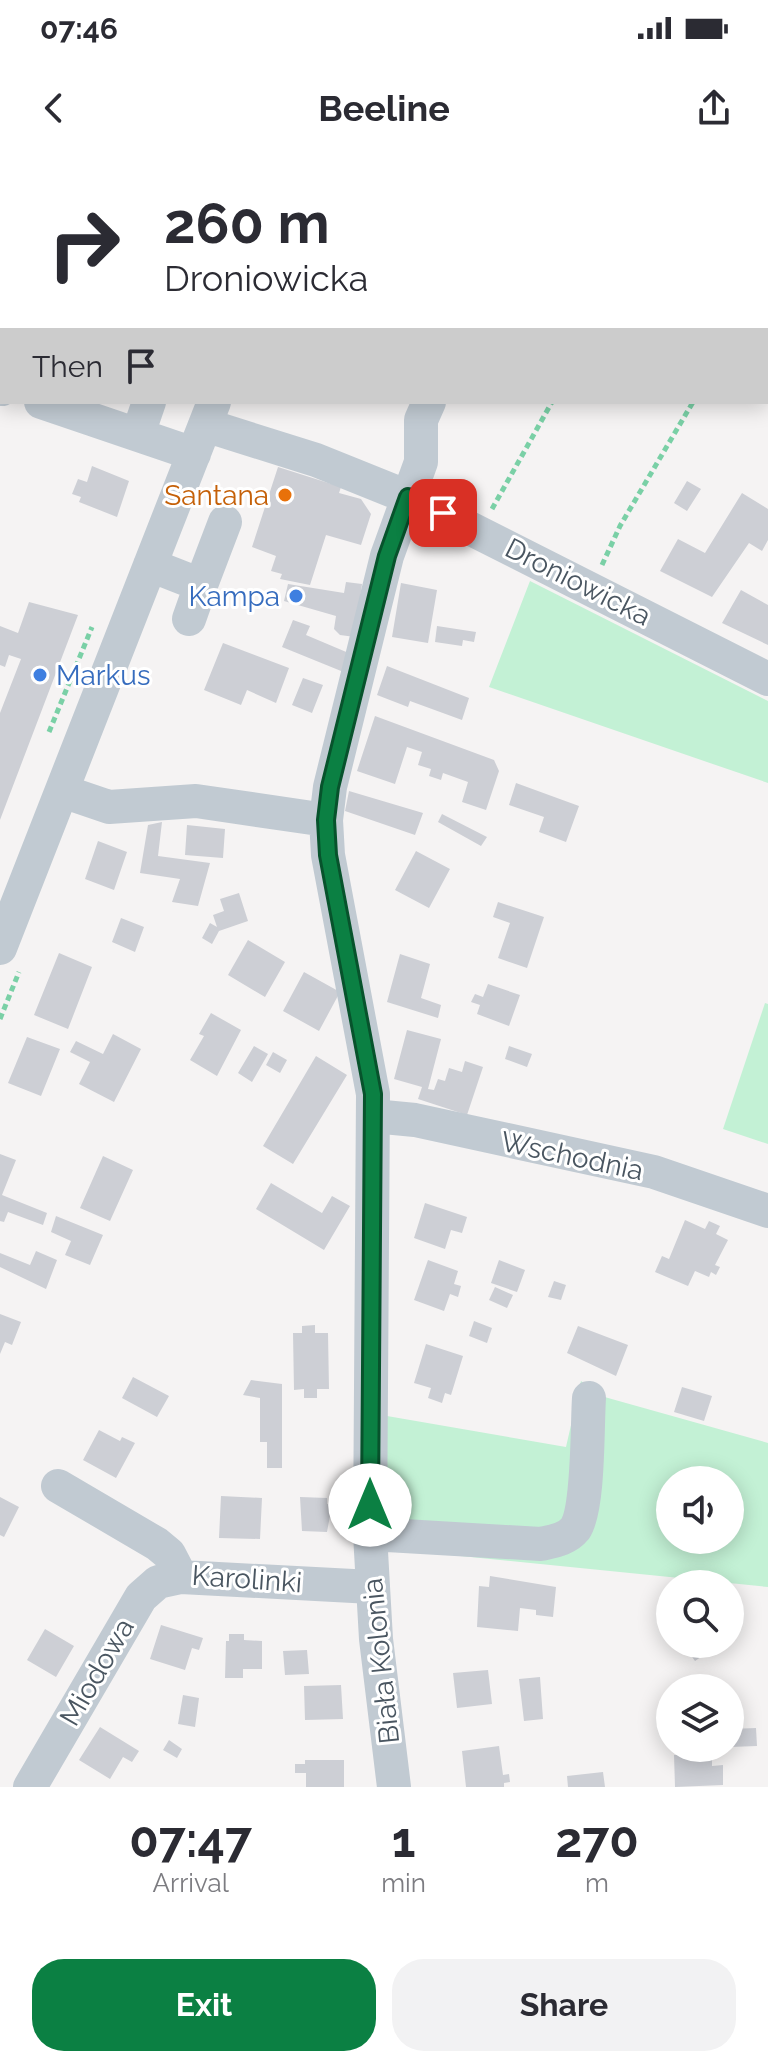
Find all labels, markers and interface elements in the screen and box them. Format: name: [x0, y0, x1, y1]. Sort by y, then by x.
text: 07:46: [40, 11, 118, 46]
icon: back: [32, 86, 76, 130]
icon: share: [692, 86, 736, 130]
text: Beeline: [318, 87, 450, 129]
text: 260 m: [164, 190, 330, 256]
icon: right: [32, 192, 136, 296]
text: Droniowicka: [164, 257, 368, 299]
icon: arrive: [119, 344, 163, 388]
text: Then: [32, 349, 103, 384]
place label: Santana: [164, 479, 269, 512]
pin: [409, 479, 477, 547]
marker: Santana: [276, 486, 294, 504]
icon: arrive: [421, 491, 465, 535]
street label: Droniowicka: [500, 531, 656, 633]
place label: Kampa: [188, 580, 280, 613]
marker: Kampa: [287, 587, 305, 605]
place label: Markus: [56, 659, 151, 692]
marker: Markus: [31, 666, 49, 684]
street label: Wschodnia: [498, 1125, 646, 1187]
position arrow: [328, 1463, 412, 1547]
map controls: [656, 1466, 744, 1762]
button: sound: [656, 1466, 744, 1554]
street label: Karolinki: [191, 1559, 303, 1599]
button: search: [656, 1570, 744, 1658]
street label: Biała Kolonia: [356, 1577, 406, 1745]
street label: Miodowa: [53, 1612, 141, 1732]
button: layers: [656, 1674, 744, 1762]
text: 07:47: [129, 1812, 252, 1868]
text: 1: [392, 1812, 415, 1868]
text: 270: [555, 1812, 639, 1868]
text: Arrival: [152, 1868, 229, 1898]
text: min: [381, 1868, 426, 1898]
text: m: [585, 1868, 609, 1898]
button: Exit: [32, 1959, 376, 2051]
button: Share: [392, 1959, 736, 2051]

